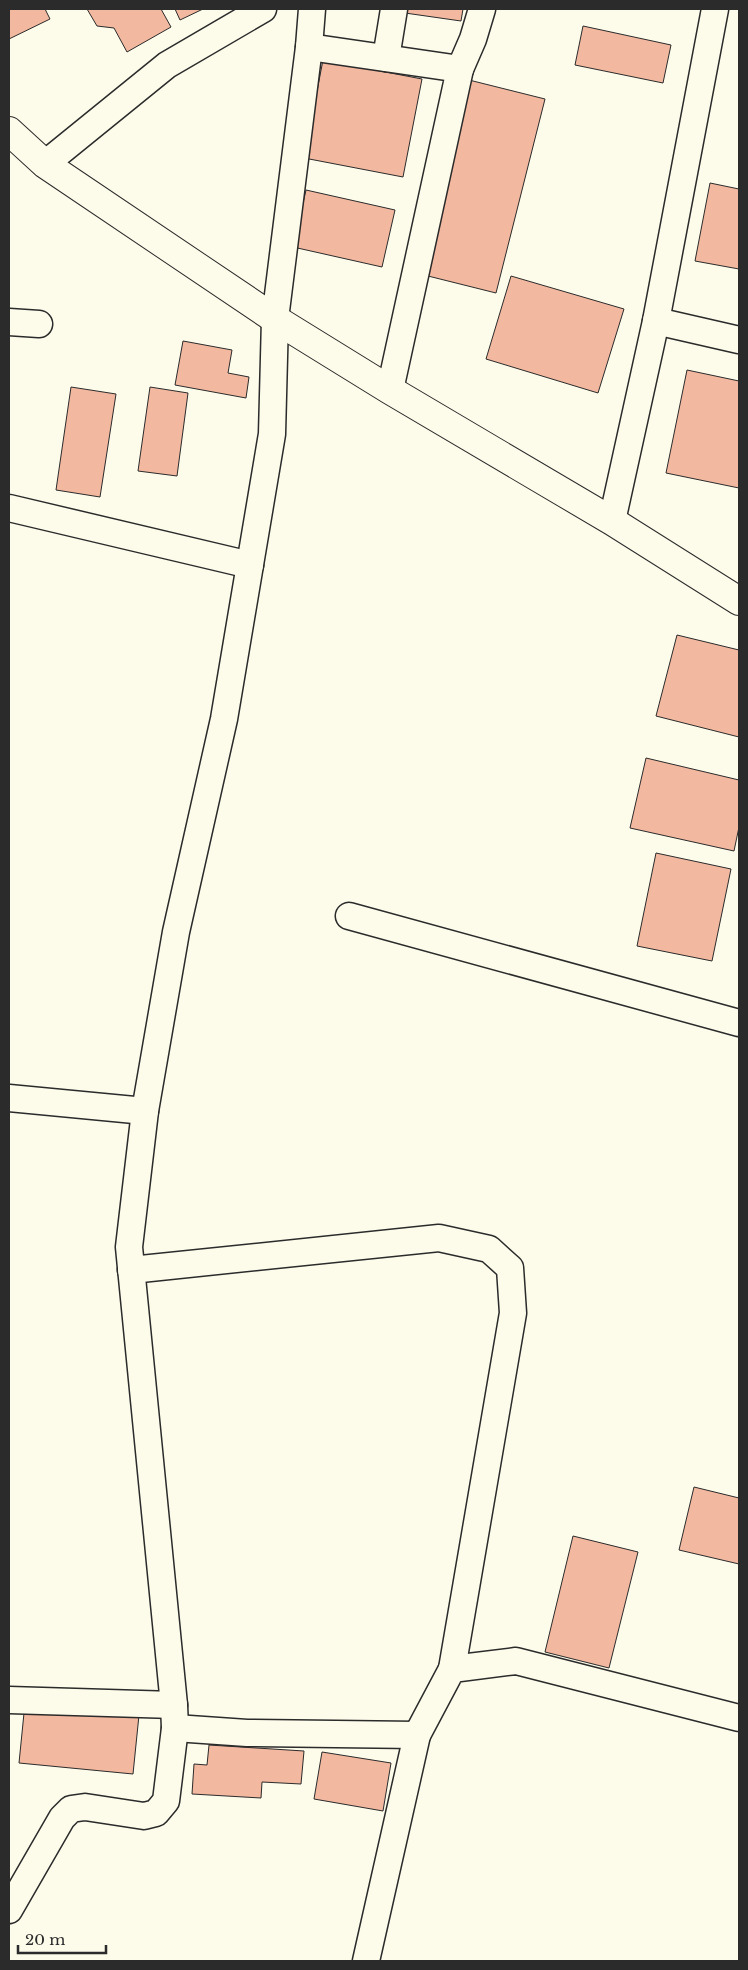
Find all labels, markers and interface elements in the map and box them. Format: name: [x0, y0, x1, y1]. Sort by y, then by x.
scale bar: [18, 1922, 105, 1954]
text: 20 m: [25, 1930, 65, 1949]

